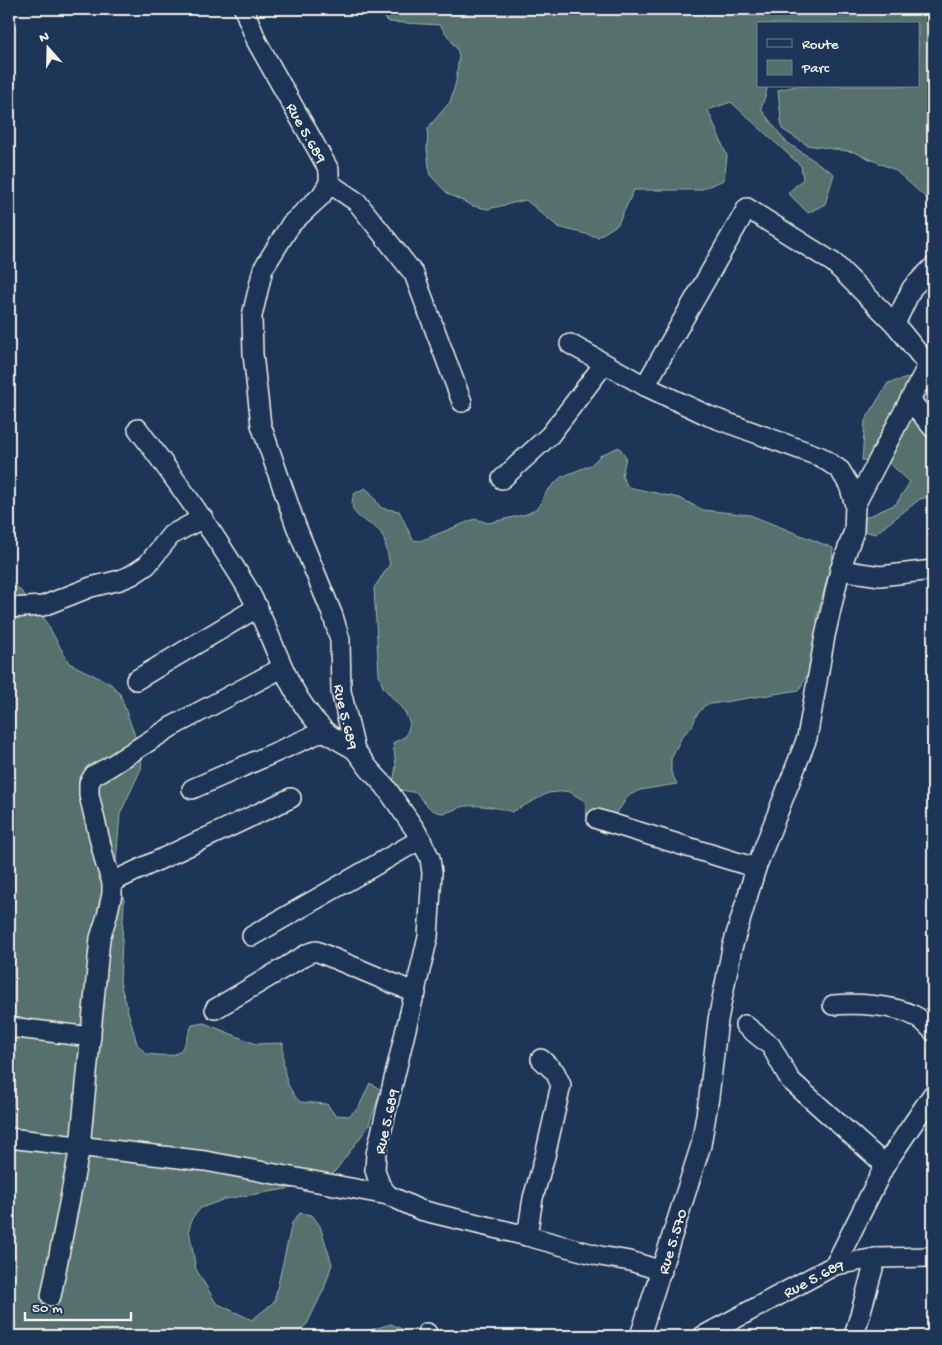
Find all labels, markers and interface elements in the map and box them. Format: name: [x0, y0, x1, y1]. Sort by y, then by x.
north arrow: [22, 22, 72, 72]
legend: [757, 22, 920, 88]
text: N: [37, 29, 52, 48]
text: Route: [802, 36, 839, 54]
text: Parc: [801, 60, 830, 78]
street label: Rue 5.689: [280, 100, 329, 168]
street label: Rue 5.689: [328, 684, 361, 752]
street label: Rue 5.689: [372, 1087, 405, 1156]
street label: Rue 5.570: [655, 1207, 693, 1277]
street label: Rue 5.689: [781, 1258, 845, 1304]
scale bar: [25, 1290, 131, 1322]
text: 50 m: [32, 1300, 63, 1318]

